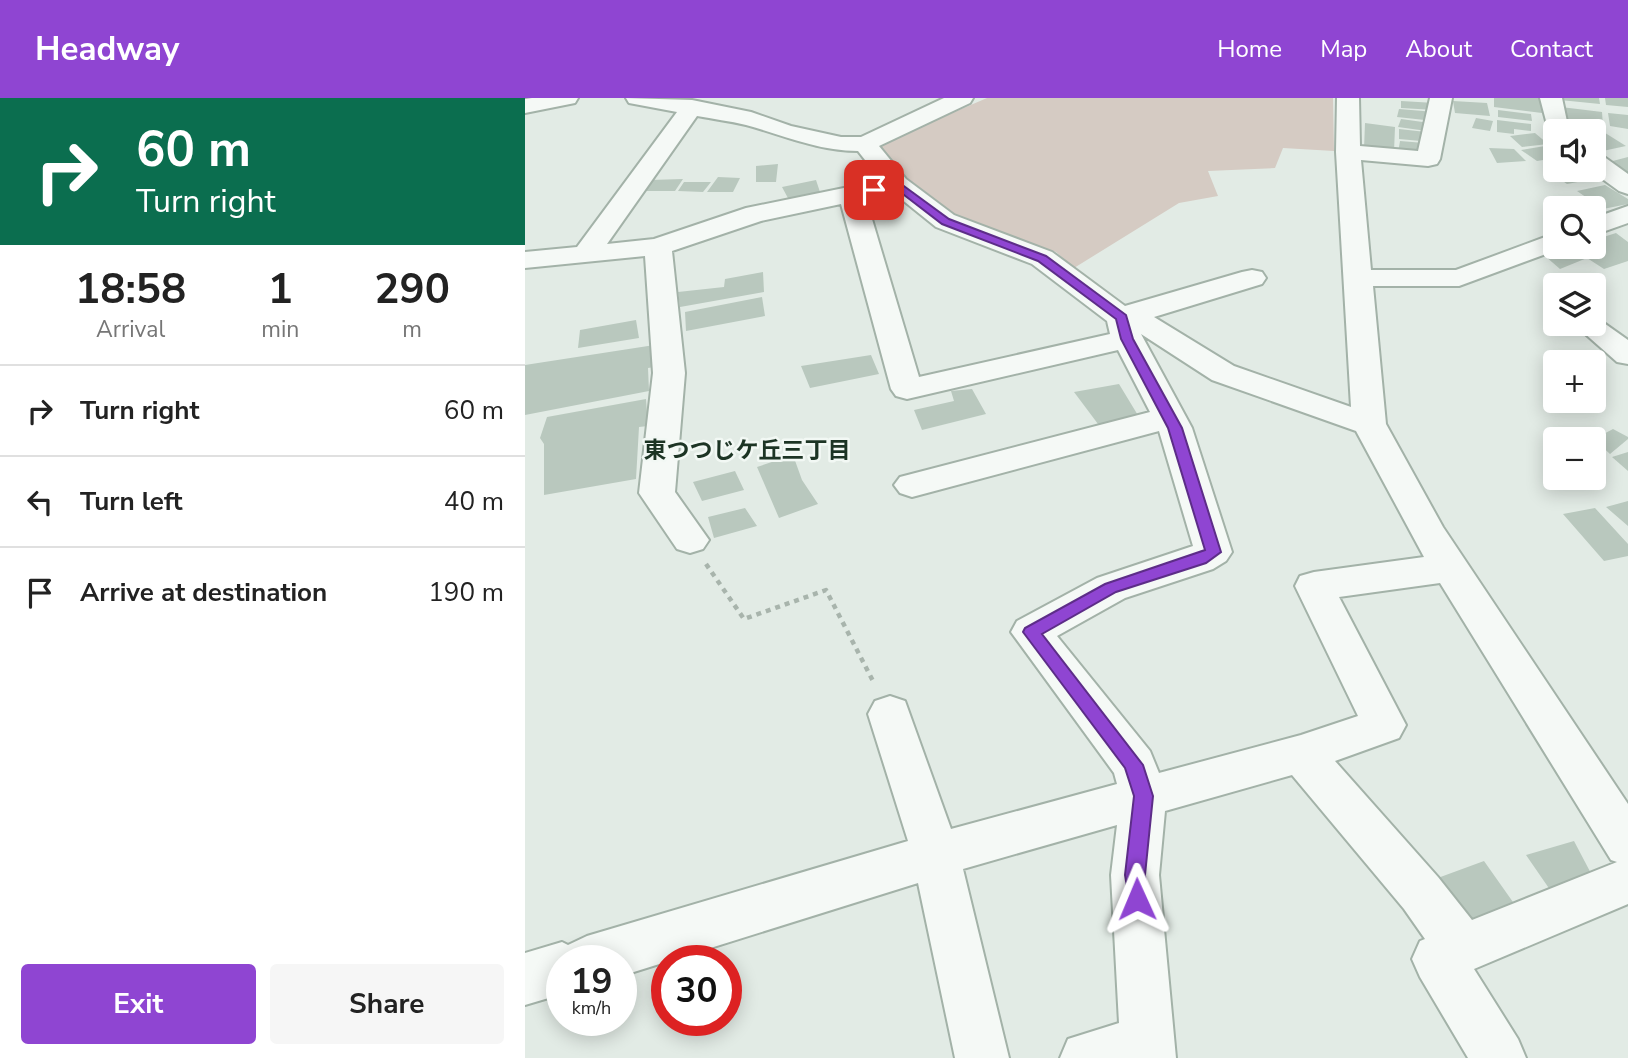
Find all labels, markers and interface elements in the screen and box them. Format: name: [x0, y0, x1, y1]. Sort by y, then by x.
text: Headway: [35, 27, 179, 72]
text: Home: [1217, 33, 1282, 65]
text: Map: [1320, 33, 1367, 65]
text: About: [1405, 33, 1472, 65]
text: Contact: [1510, 33, 1593, 65]
text: 60 m: [136, 116, 251, 183]
map controls: [1543, 119, 1606, 490]
button: sound: [1543, 119, 1606, 182]
icon: right: [21, 126, 112, 217]
pin: [844, 160, 904, 220]
icon: arrive: [855, 171, 893, 209]
text: Turn right: [136, 180, 276, 223]
button: search: [1543, 196, 1606, 259]
text: 18:58: [75, 261, 186, 318]
text: 1: [268, 261, 293, 318]
text: 290: [374, 261, 450, 318]
button: layers: [1543, 273, 1606, 336]
text: Arrival: [96, 314, 165, 345]
text: min: [261, 314, 299, 345]
text: m: [402, 314, 422, 345]
button: +: [1543, 350, 1606, 413]
icon: right: [21, 392, 59, 430]
text: Turn right: [80, 393, 199, 428]
text: 60 m: [444, 393, 504, 428]
button: −: [1543, 427, 1606, 490]
district label: 東つつじケ丘三丁目: [644, 435, 851, 466]
icon: left: [21, 483, 59, 521]
text: Turn left: [80, 484, 183, 519]
text: 40 m: [444, 484, 504, 519]
icon: arrive: [21, 574, 59, 612]
text: Arrive at destination: [80, 575, 327, 610]
text: 190 m: [428, 575, 504, 610]
position arrow: [1100, 862, 1174, 936]
speed limit sign: 30: [651, 945, 742, 1036]
text: 19: [570, 958, 613, 1005]
button: Exit: [21, 964, 256, 1044]
button: Share: [270, 964, 504, 1044]
text: km/h: [572, 996, 611, 1020]

